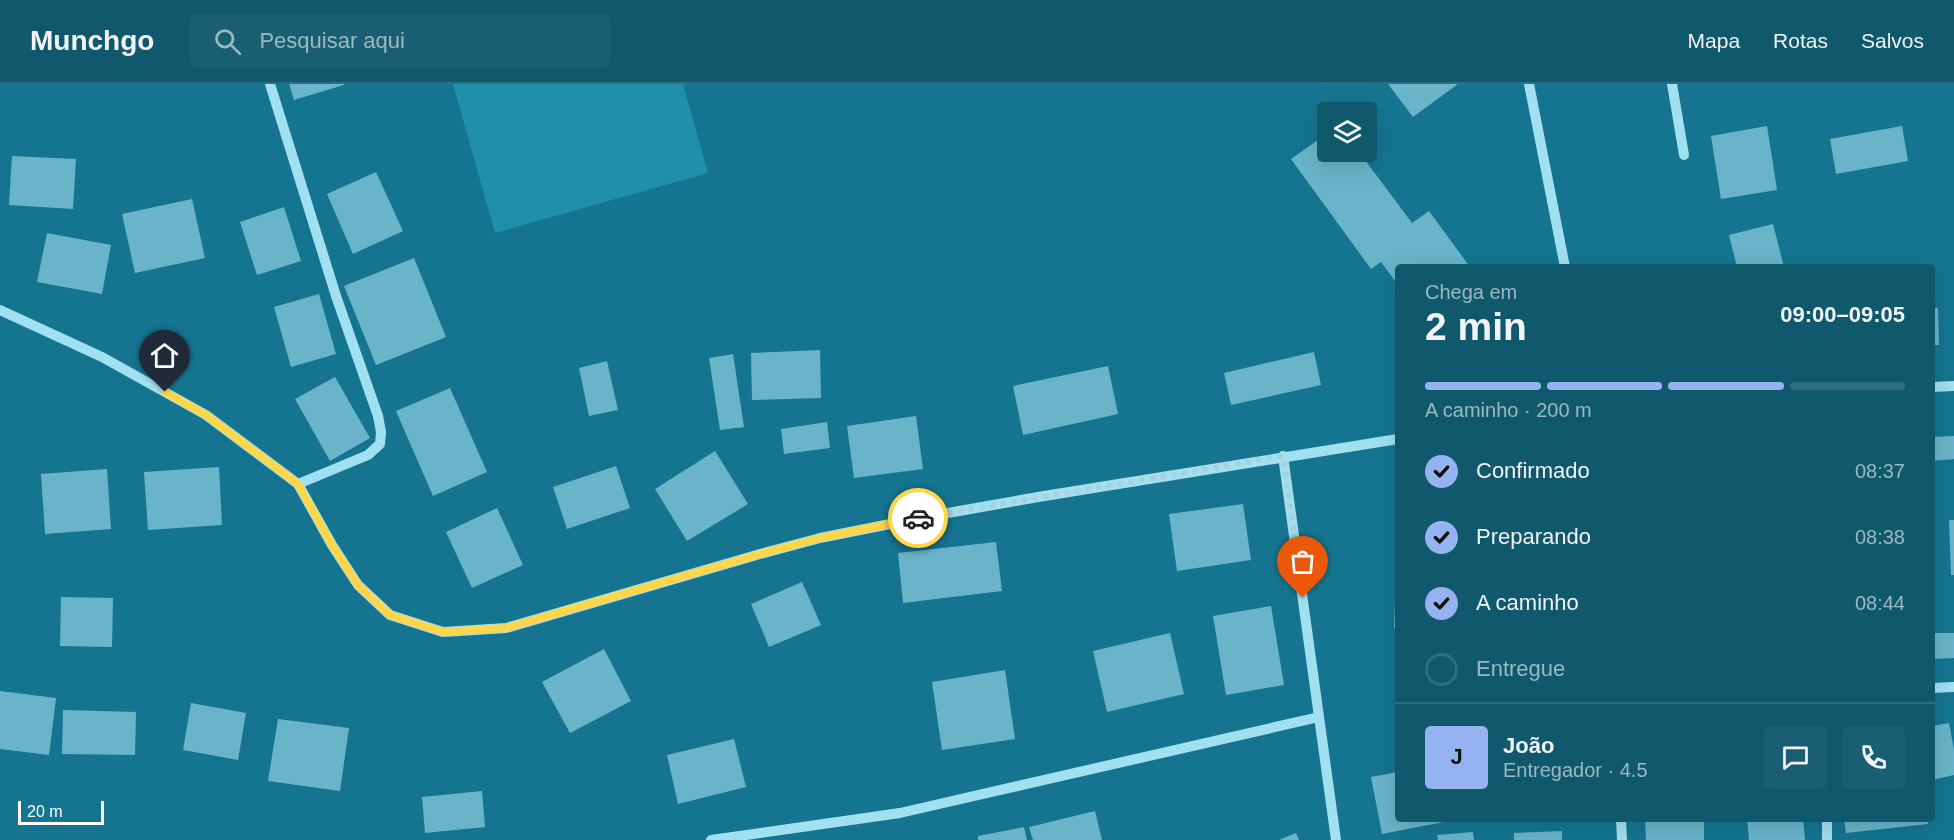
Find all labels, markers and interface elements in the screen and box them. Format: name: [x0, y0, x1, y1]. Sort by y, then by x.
search box: [190, 14, 610, 68]
text: Munchgo: [30, 25, 154, 56]
icon: search: [211, 25, 244, 58]
text: Pesquisar aqui: [259, 28, 405, 53]
text: Mapa: [1688, 29, 1740, 52]
text: Rotas: [1773, 29, 1828, 52]
text: Salvos: [1861, 29, 1924, 52]
map controls: [1317, 102, 1377, 162]
button: layers: [1317, 102, 1377, 162]
text: Chega em: [1425, 281, 1517, 303]
text: 09:00–09:05: [1780, 302, 1905, 327]
text: 2 min: [1425, 305, 1527, 348]
pin: [139, 330, 190, 392]
icon: home: [148, 339, 181, 372]
text: A caminho · 200 m: [1425, 399, 1592, 421]
icon: check: [1425, 455, 1458, 488]
text: Confirmado: [1476, 458, 1590, 483]
text: 08:37: [1855, 460, 1905, 482]
courier: [888, 488, 948, 548]
icon: car: [902, 502, 935, 535]
icon: check: [1425, 521, 1458, 554]
text: Preparando: [1476, 524, 1591, 549]
text: 08:38: [1855, 526, 1905, 548]
pin: [1277, 536, 1328, 598]
icon: bag: [1286, 545, 1319, 578]
icon: check: [1425, 587, 1458, 620]
text: A caminho: [1476, 590, 1579, 615]
text: 08:44: [1855, 592, 1905, 614]
text: Entregue: [1476, 656, 1565, 681]
button: chat: [1764, 726, 1827, 789]
button: phone: [1842, 726, 1905, 789]
text: João: [1503, 733, 1554, 758]
text: J: [1450, 744, 1463, 769]
text: Entregador · 4.5: [1503, 759, 1648, 781]
scale bar: [18, 798, 104, 826]
text: 20 m: [27, 803, 63, 820]

